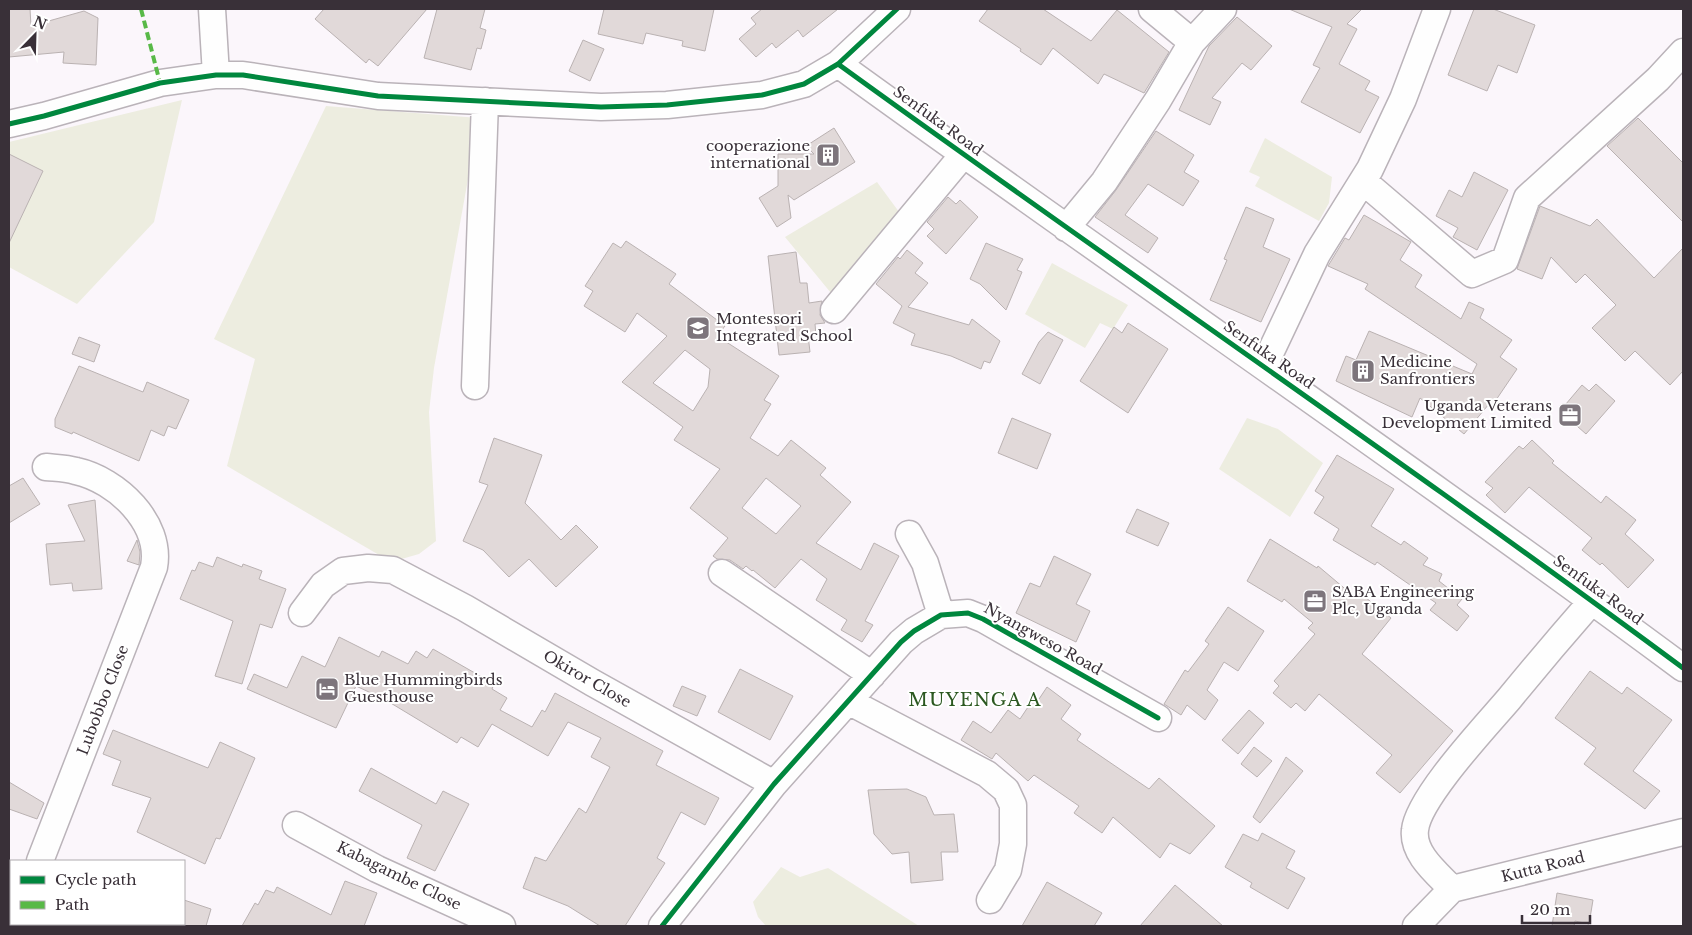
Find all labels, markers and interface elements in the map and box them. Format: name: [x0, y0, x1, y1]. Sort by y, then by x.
north arrow: [10, 10, 60, 60]
text: N: [31, 12, 50, 34]
street label: Senfuka Road: [890, 82, 987, 160]
place label: cooperazione international: [706, 136, 810, 172]
building icon: cooperazione international: [815, 142, 841, 168]
place label: Montessori Integrated School: [716, 309, 853, 345]
school or university icon: Montessori Integrated School: [685, 315, 711, 341]
street label: Senfuka Road: [1220, 316, 1318, 393]
place label: Medicine Sanfrontiers: [1380, 352, 1475, 388]
building icon: Medicine Sanfrontiers: [1350, 358, 1376, 384]
place label: Uganda Veterans Development Limited: [1381, 396, 1552, 432]
office icon: Uganda Veterans Development Limited: [1557, 402, 1583, 428]
street label: Senfuka Road: [1550, 551, 1647, 629]
place label: SABA Engineering Plc, Uganda: [1332, 582, 1475, 618]
office icon: SABA Engineering Plc, Uganda: [1302, 588, 1328, 614]
street label: Nyangweso Road: [981, 598, 1106, 679]
street label: Lubobbo Close: [73, 642, 132, 758]
street label: Okiror Close: [540, 646, 635, 711]
place label: Blue Hummingbirds Guesthouse: [344, 670, 503, 706]
hotel icon: Blue Hummingbirds Guesthouse: [314, 676, 340, 702]
district label: MUYENGA A: [908, 689, 1042, 711]
street label: Kabagambe Close: [334, 837, 465, 914]
street label: Kutta Road: [1499, 847, 1587, 886]
legend: [10, 860, 185, 925]
text: Cycle path: [55, 870, 137, 889]
scale bar: [1522, 892, 1590, 924]
text: Path: [55, 895, 89, 914]
text: 20 m: [1530, 900, 1570, 919]

